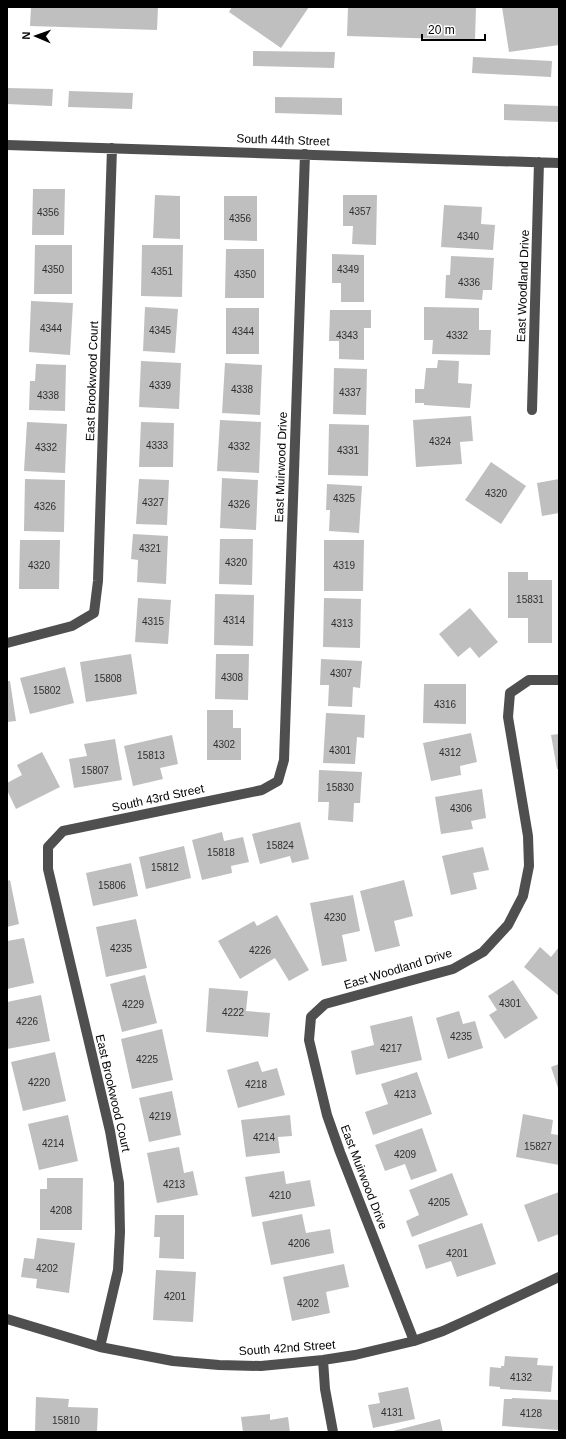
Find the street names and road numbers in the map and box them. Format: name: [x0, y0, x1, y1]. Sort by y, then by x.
street label: South 44th Street: [236, 131, 331, 149]
street label: East Woodland Drive: [514, 229, 532, 342]
street label: East Brookwood Court: [83, 320, 101, 441]
street label: East Muirwood Drive: [272, 411, 290, 523]
street label: South 43rd Street: [111, 781, 206, 815]
street label: East Woodland Drive: [342, 946, 454, 992]
street label: East Brookwood Court: [93, 1033, 133, 1154]
street label: East Muirwood Drive: [338, 1123, 390, 1231]
street label: South 42nd Street: [238, 1338, 336, 1358]

